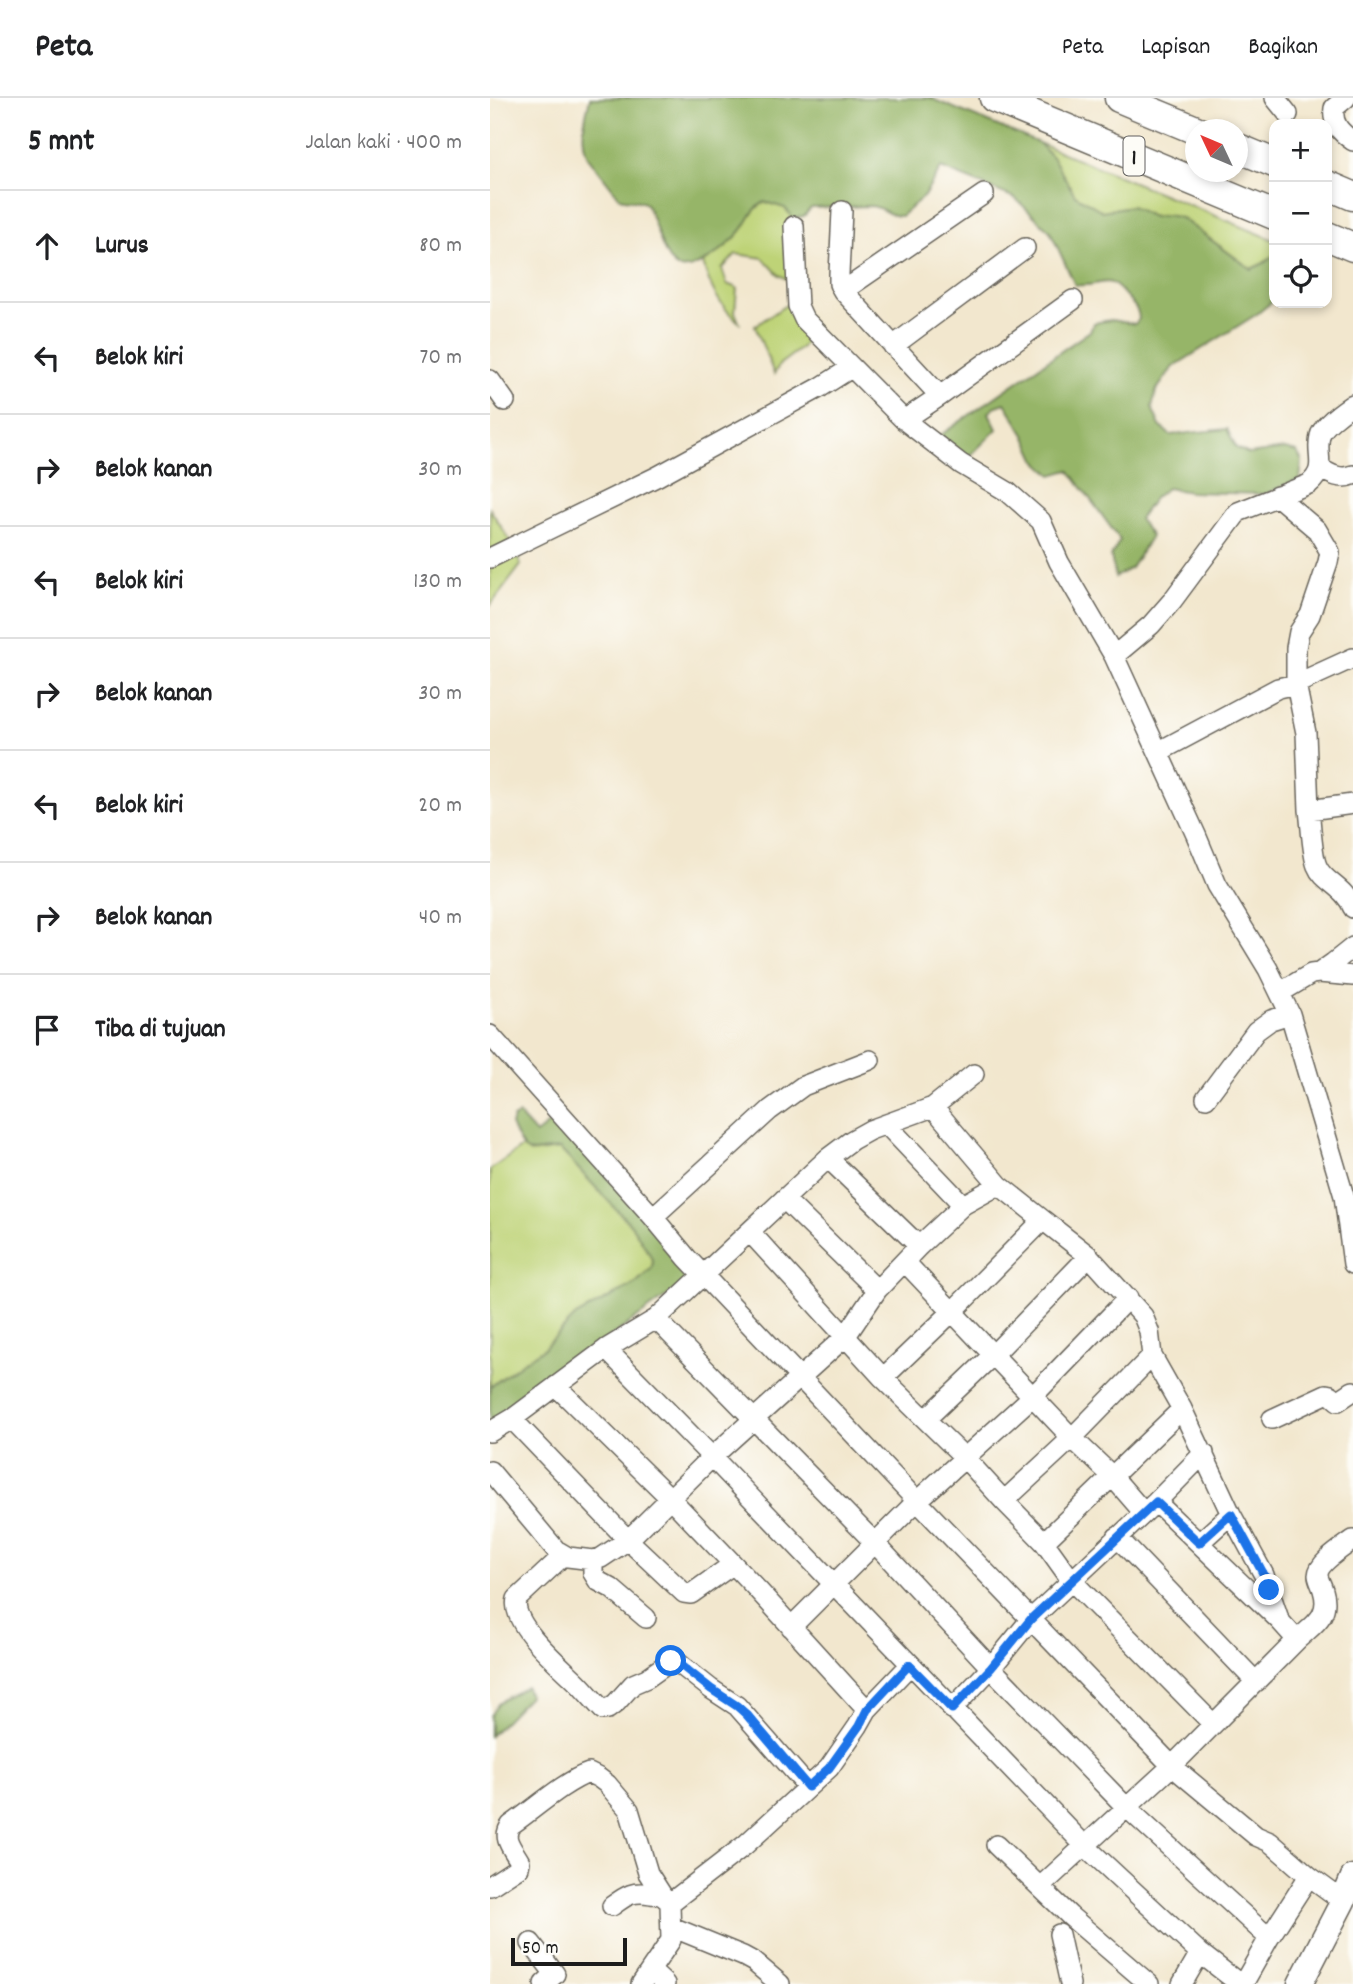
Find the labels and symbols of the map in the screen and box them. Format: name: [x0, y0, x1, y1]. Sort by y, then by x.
north arrow: [1185, 119, 1248, 182]
road number: 1: [1124, 137, 1144, 176]
route end: [1253, 1574, 1284, 1605]
route start: [655, 1645, 686, 1676]
scale bar: [511, 1935, 626, 1967]

